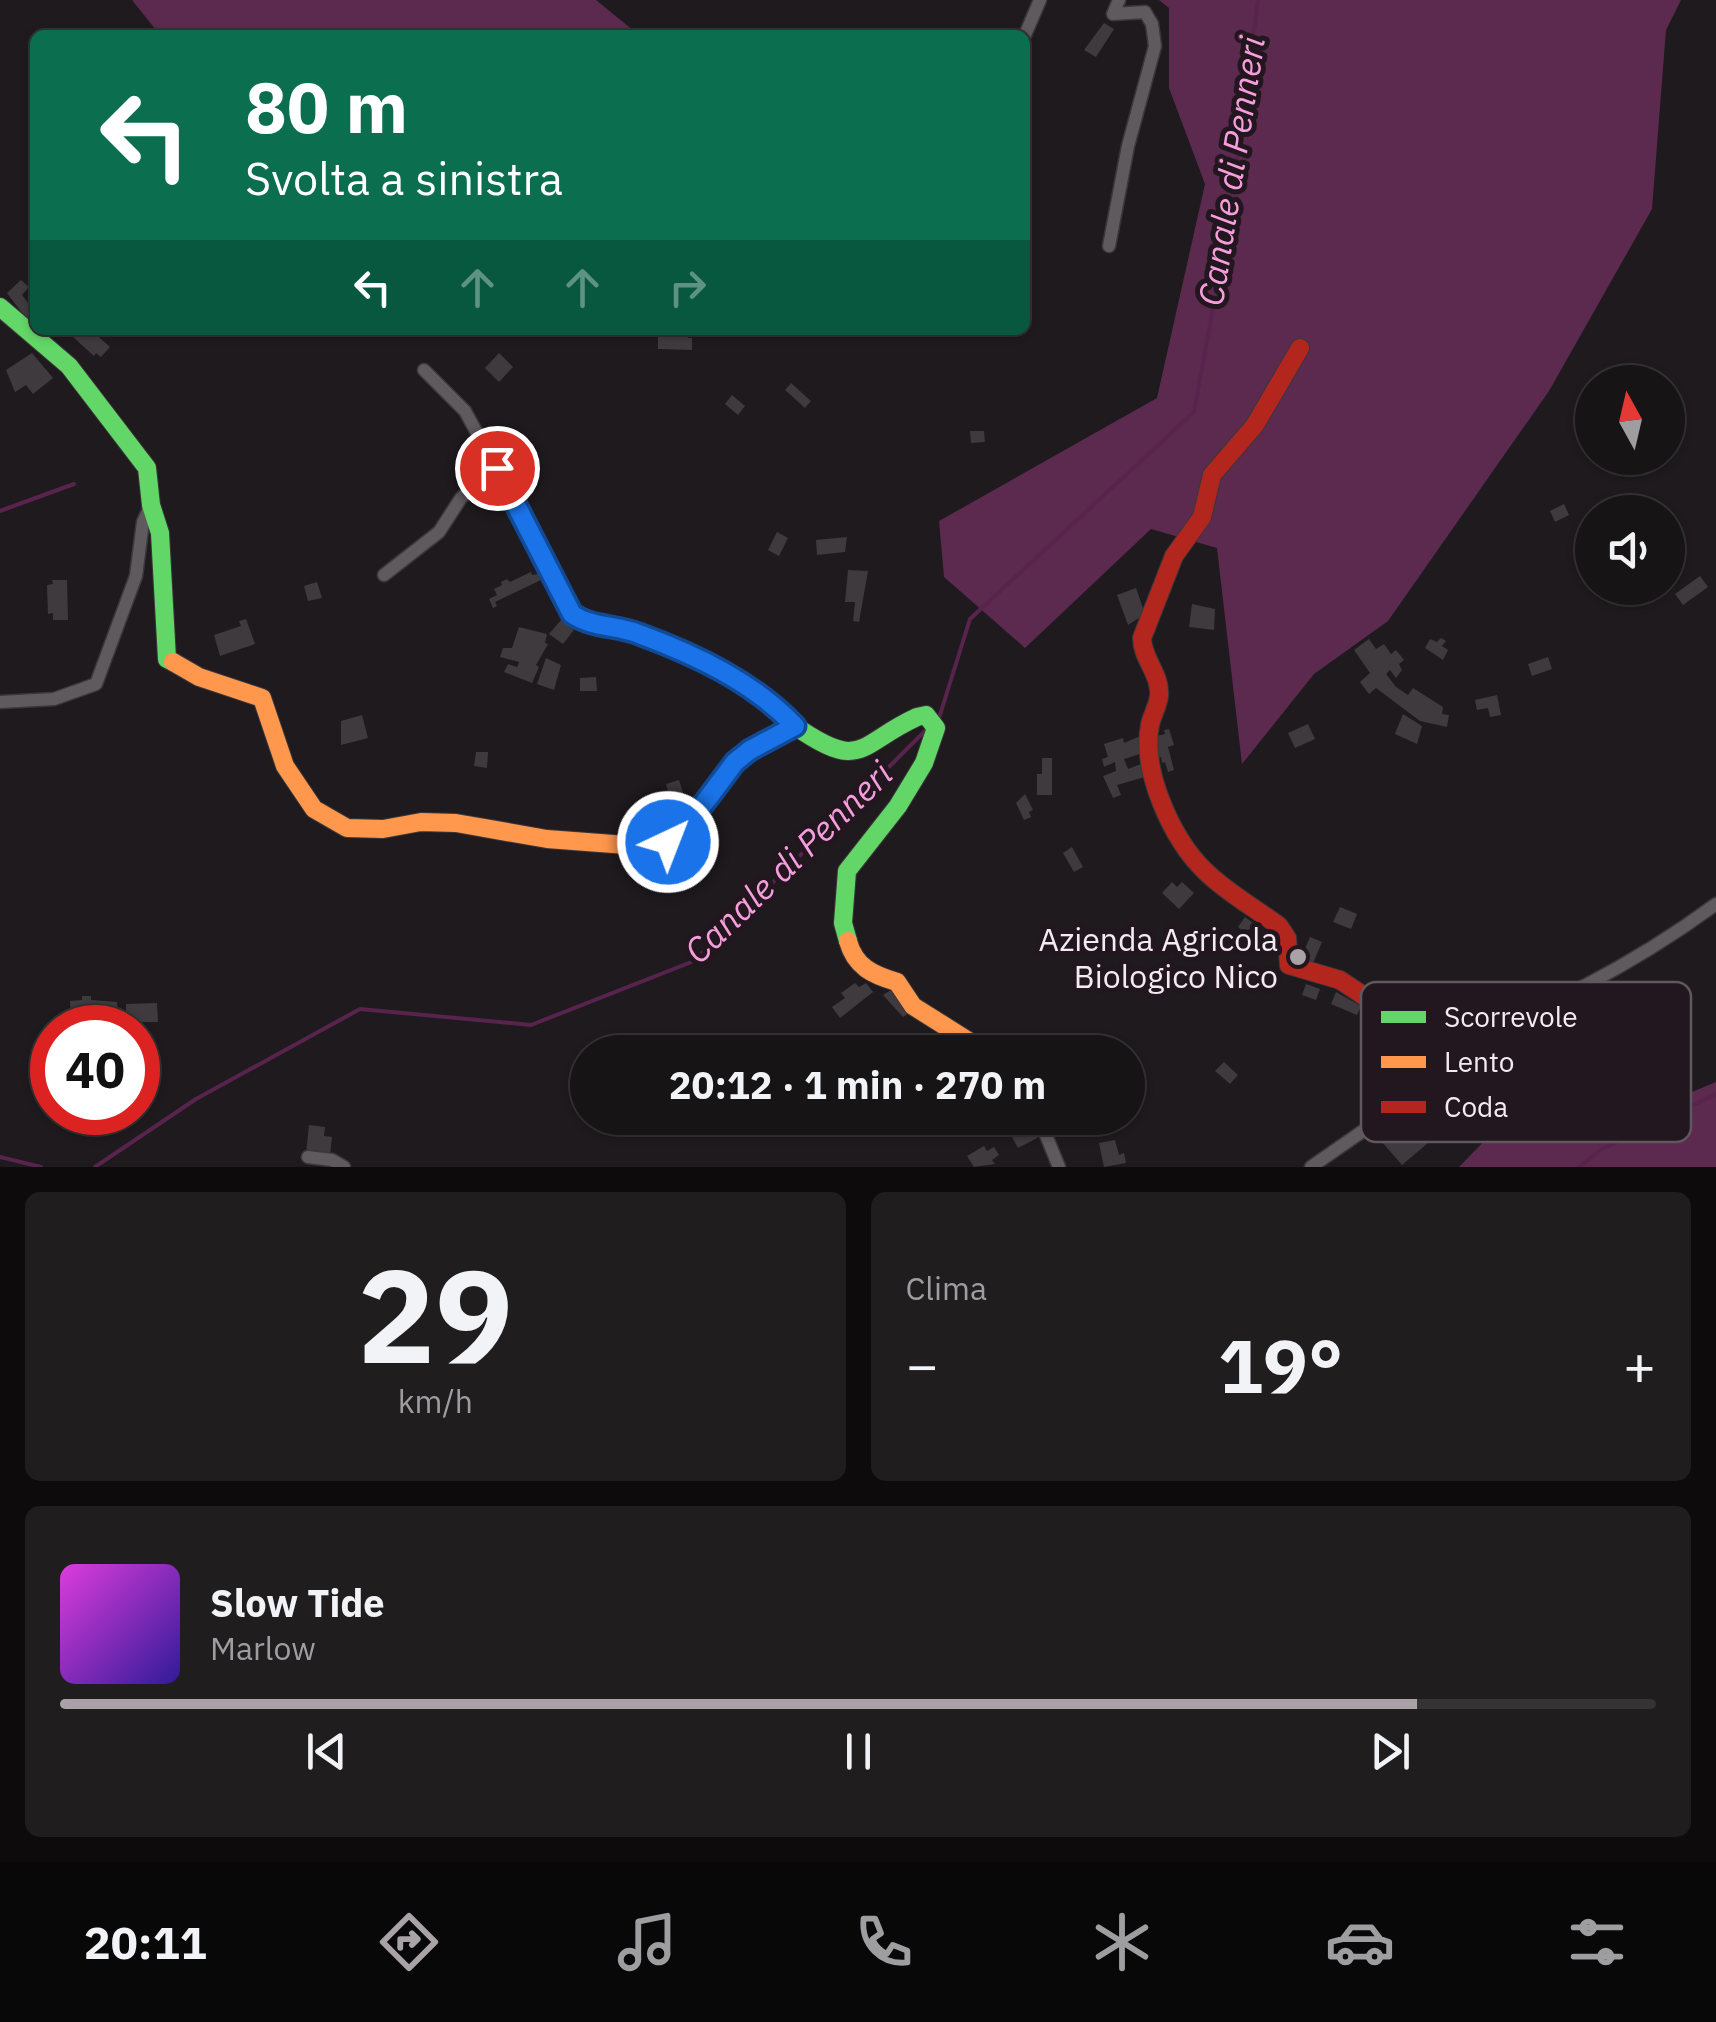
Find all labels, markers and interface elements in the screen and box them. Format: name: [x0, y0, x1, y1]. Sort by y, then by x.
water label: Canale di Penneri: [1187, 32, 1275, 309]
text: 80 m: [245, 61, 408, 152]
icon: left: [80, 70, 210, 200]
text: Svolta a sinistra: [245, 149, 563, 207]
icon: left: [345, 260, 400, 315]
icon: ahead: [450, 260, 505, 315]
icon: ahead: [555, 260, 610, 315]
icon: right: [660, 260, 715, 315]
north arrow: [1575, 365, 1685, 475]
map controls: [1575, 365, 1685, 605]
pin: [455, 426, 540, 511]
icon: arrive: [470, 441, 525, 496]
button: sound: [1575, 495, 1685, 605]
water label: Canale di Penneri: [674, 750, 902, 973]
position arrow: [616, 790, 720, 894]
place label: Azienda Agricola Biologico Nico: [1039, 918, 1278, 997]
marker: Azienda Agricola Biologico Nico: [1287, 946, 1309, 968]
legend: [1361, 982, 1691, 1142]
text: Scorrevole: [1444, 998, 1578, 1035]
speed limit sign: 40: [30, 1005, 160, 1135]
text: Lento: [1444, 1043, 1514, 1080]
text: 20:12 · 1 min · 270 m: [669, 1060, 1046, 1109]
text: Coda: [1444, 1088, 1508, 1125]
text: 29: [357, 1230, 513, 1399]
text: Clima: [906, 1267, 987, 1309]
text: 19°: [1218, 1316, 1343, 1414]
text: −: [906, 1329, 939, 1400]
text: +: [1623, 1329, 1656, 1400]
text: km/h: [398, 1380, 473, 1422]
text: Slow Tide: [210, 1578, 385, 1627]
text: Marlow: [210, 1627, 316, 1669]
icon: previous: [299, 1724, 354, 1779]
icon: pause: [831, 1724, 886, 1779]
icon: next: [1363, 1724, 1418, 1779]
icon: directions: [374, 1907, 444, 1977]
icon: music: [612, 1907, 682, 1977]
icon: phone: [849, 1907, 919, 1977]
icon: climate: [1087, 1907, 1157, 1977]
icon: car: [1325, 1907, 1395, 1977]
icon: filters: [1562, 1907, 1632, 1977]
text: 20:11: [84, 1913, 207, 1971]

